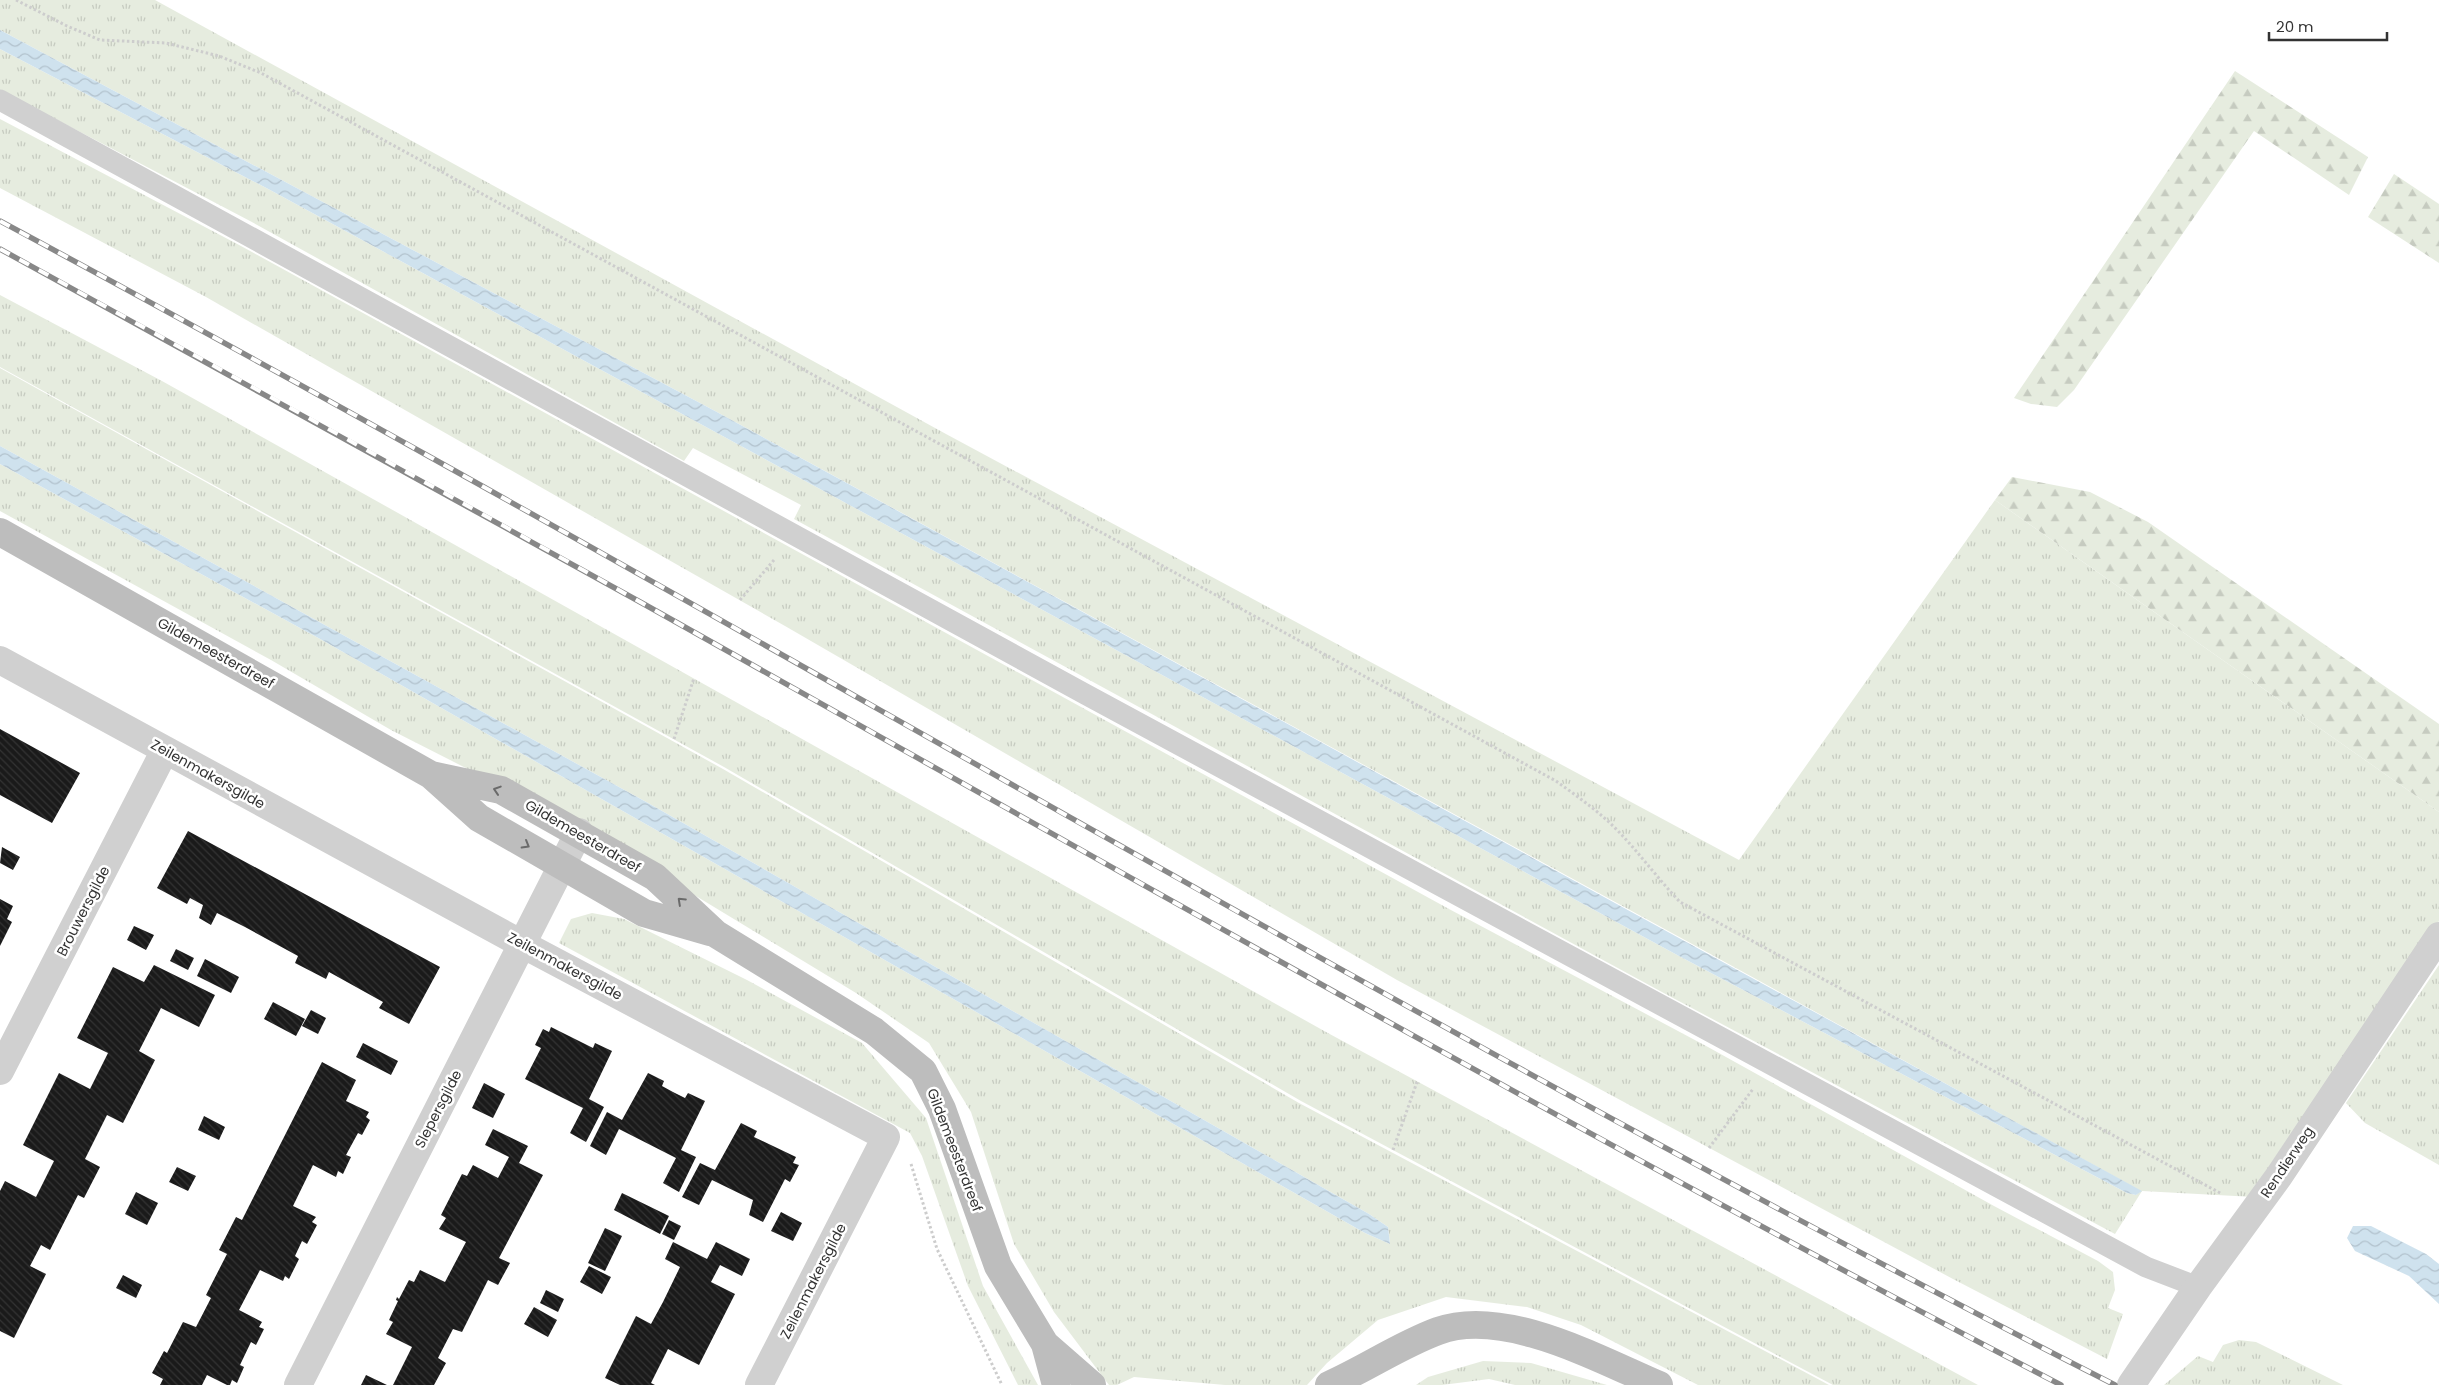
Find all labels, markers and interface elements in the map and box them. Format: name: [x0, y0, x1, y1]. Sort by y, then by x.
scale bar: [2269, 10, 2386, 42]
text: 20 m: [2276, 16, 2314, 37]
street label: Gildemeesterdreef: [154, 613, 278, 694]
street label: Zeilenmakersgilde: [147, 734, 269, 814]
one-way arrow: [494, 786, 502, 796]
street label: Gildemeesterdreef: [521, 795, 645, 878]
one-way arrow: [521, 838, 530, 848]
street label: Brouwersgilde: [52, 862, 115, 960]
one-way arrow: [677, 898, 686, 907]
street label: Zeilenmakersgilde: [504, 927, 626, 1005]
street label: Slepersgilde: [410, 1066, 466, 1152]
street label: Gildemeesterdreef: [922, 1085, 988, 1215]
street label: Rendierweg: [2256, 1122, 2318, 1202]
street label: Zeilenmakersgilde: [775, 1219, 851, 1342]

